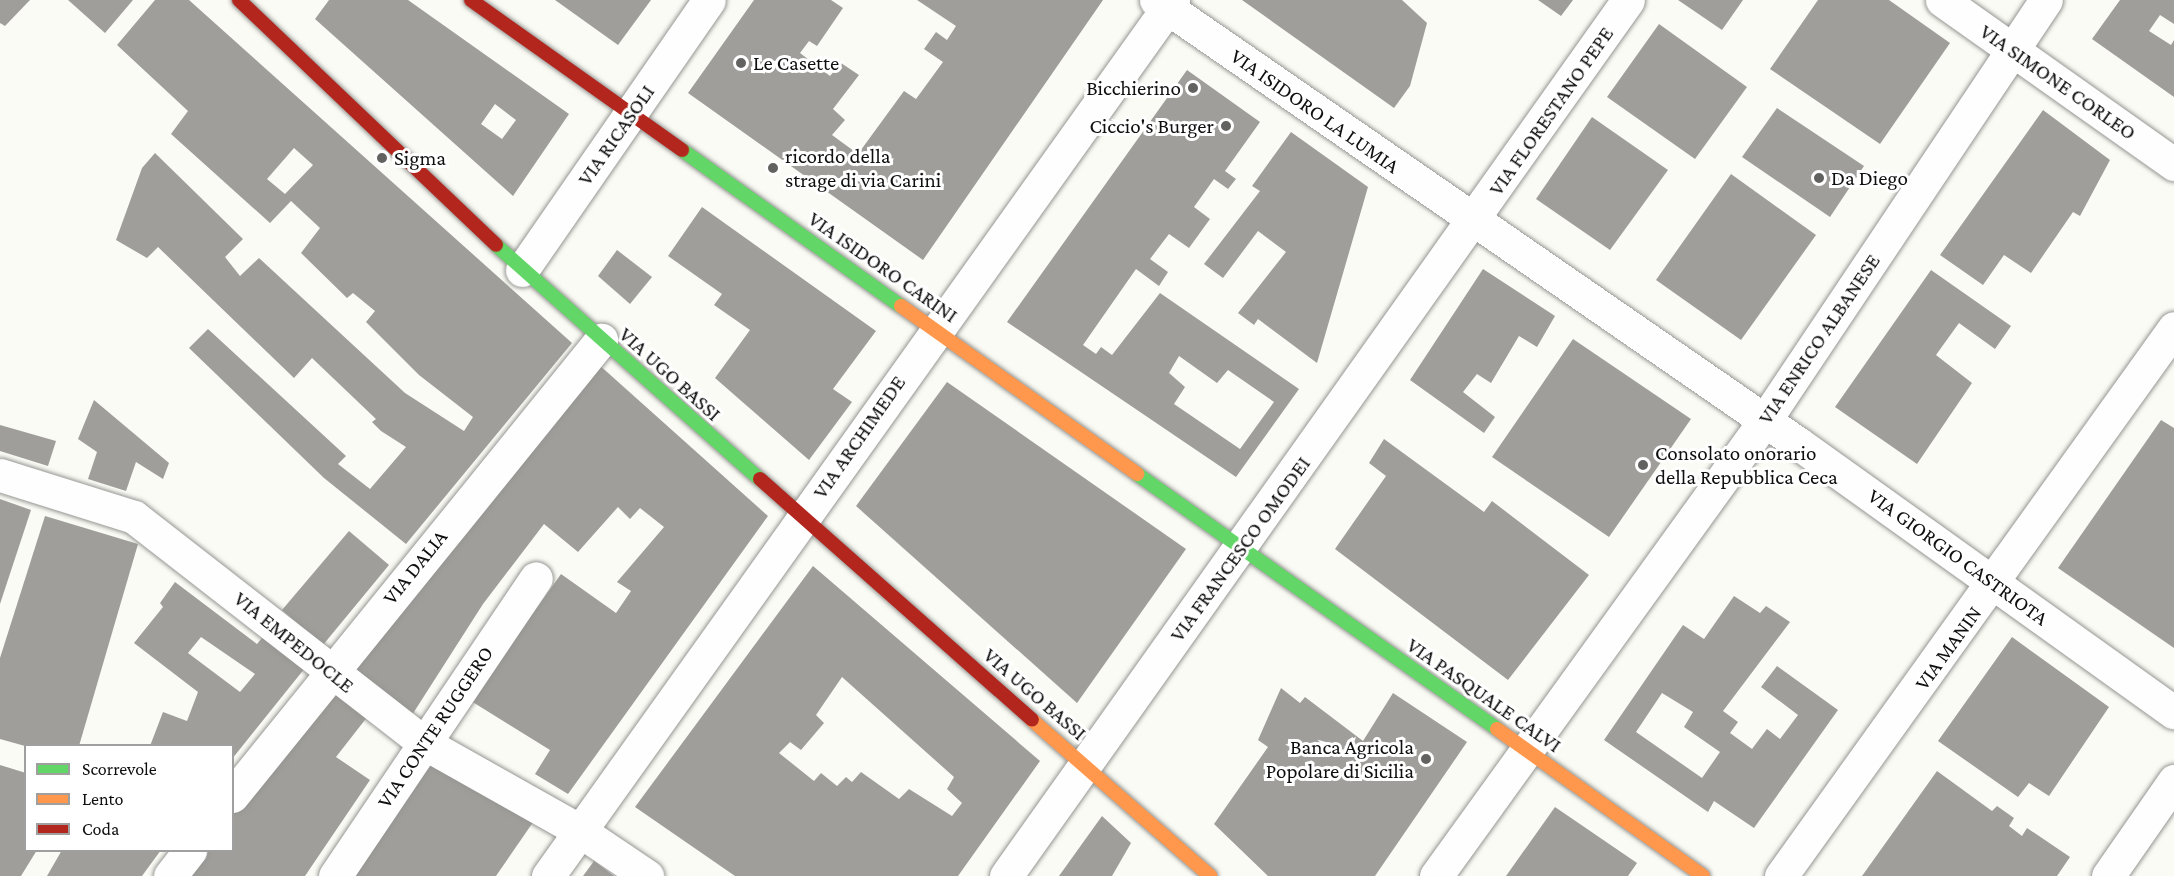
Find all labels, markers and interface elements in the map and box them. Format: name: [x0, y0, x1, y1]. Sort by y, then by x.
street label: VIA SIMONE CORLEO: [1975, 19, 2141, 145]
street label: VIA FLORESTANO PEPE: [1483, 22, 1619, 200]
street label: VIA ISIDORO LA LUMIA: [1226, 43, 1404, 179]
place label: Le Casette: [753, 50, 839, 76]
marker: Le Casette: [734, 56, 748, 70]
place label: Bicchierino: [1086, 75, 1181, 101]
street label: VIA RICASOLI: [572, 80, 660, 190]
marker: Bicchierino: [1186, 81, 1200, 95]
place label: Ciccio's Burger: [1089, 113, 1214, 139]
marker: Ciccio's Burger: [1219, 119, 1233, 133]
place label: ricordo della strage di via Carini: [785, 143, 941, 193]
place label: Sigma: [394, 145, 446, 171]
marker: Sigma: [375, 151, 389, 165]
marker: ricordo della strage di via Carini: [766, 161, 780, 175]
place label: Da Diego: [1831, 165, 1908, 191]
marker: Da Diego: [1812, 171, 1826, 185]
street label: VIA ISIDORO CARINI: [803, 206, 963, 328]
street label: VIA ENRICO ALBANESE: [1753, 249, 1885, 429]
street label: VIA UGO BASSI: [614, 322, 726, 426]
street label: VIA ARCHIMEDE: [807, 371, 911, 503]
place label: Consolato onorario della Repubblica Ceca: [1655, 440, 1838, 490]
street label: VIA FRANCESCO OMODEI: [1164, 452, 1316, 646]
marker: Consolato onorario della Repubblica Ceca: [1636, 458, 1650, 472]
street label: VIA GIORGIO CASTRIOTA: [1863, 483, 2053, 631]
street label: VIA DALIA: [377, 525, 453, 609]
street label: VIA EMPEDOCLE: [229, 586, 359, 698]
street label: VIA MANIN: [1909, 601, 1987, 695]
street label: VIA PASQUALE CALVI: [1402, 632, 1566, 758]
street label: VIA CONTE RUGGERO: [372, 641, 498, 813]
street label: VIA UGO BASSI: [978, 642, 1092, 746]
place label: Banca Agricola Popolare di Sicilia: [1266, 734, 1414, 784]
legend: [24, 744, 234, 852]
marker: Banca Agricola Popolare di Sicilia: [1419, 752, 1433, 766]
text: Scorrevole: [82, 759, 157, 779]
text: Lento: [82, 789, 123, 809]
text: Coda: [82, 819, 119, 839]

